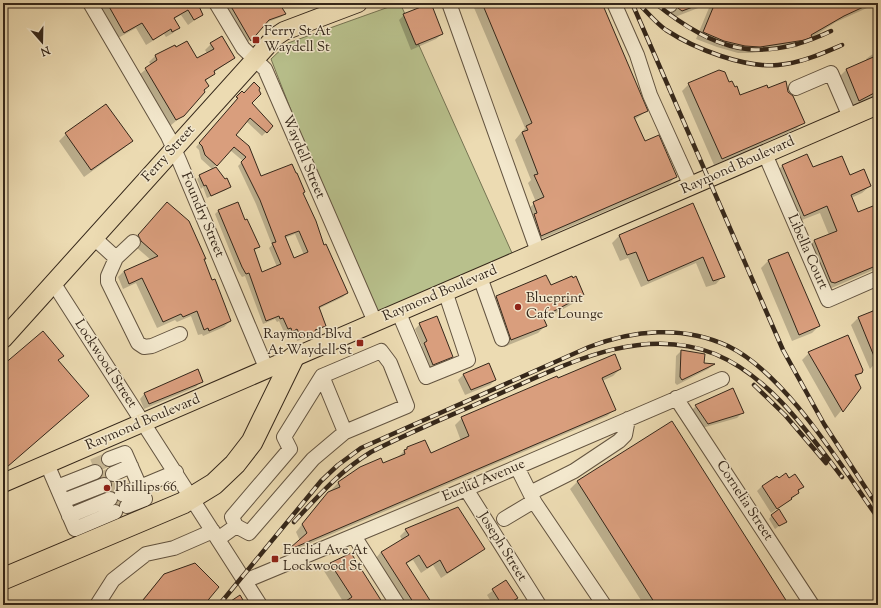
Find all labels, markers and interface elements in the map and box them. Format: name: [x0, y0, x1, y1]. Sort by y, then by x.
north arrow: [22, 22, 62, 62]
place label: Ferry St At Waydell St: [264, 22, 331, 58]
marker: Ferry St At Waydell St: [251, 35, 261, 45]
text: N: [38, 41, 53, 60]
street label: Waydell Street: [276, 112, 330, 202]
street label: Ferry Street: [138, 121, 200, 187]
street label: Raymond Boulevard: [678, 132, 798, 200]
street label: Foundry Street: [175, 169, 229, 261]
street label: Libella Court: [782, 211, 833, 293]
street label: Raymond Boulevard: [380, 261, 500, 327]
place label: Blueprint Cafe Lounge: [526, 289, 603, 325]
marker: Blueprint Cafe Lounge: [513, 302, 523, 312]
street label: Lockwood Street: [69, 316, 141, 412]
place label: Raymond Blvd At Waydell St: [263, 325, 352, 361]
marker: Raymond Blvd At Waydell St: [355, 338, 365, 348]
street label: Raymond Boulevard: [83, 390, 203, 456]
street label: Euclid Avenue: [439, 455, 529, 507]
street label: Cornelia Street: [711, 457, 778, 545]
place label: Phillips 66: [115, 478, 177, 498]
marker: Phillips 66: [102, 483, 112, 493]
street label: Joseph Street: [472, 508, 531, 586]
place label: Euclid Ave At Lockwood St: [283, 541, 368, 577]
marker: Euclid Ave At Lockwood St: [270, 554, 280, 564]

